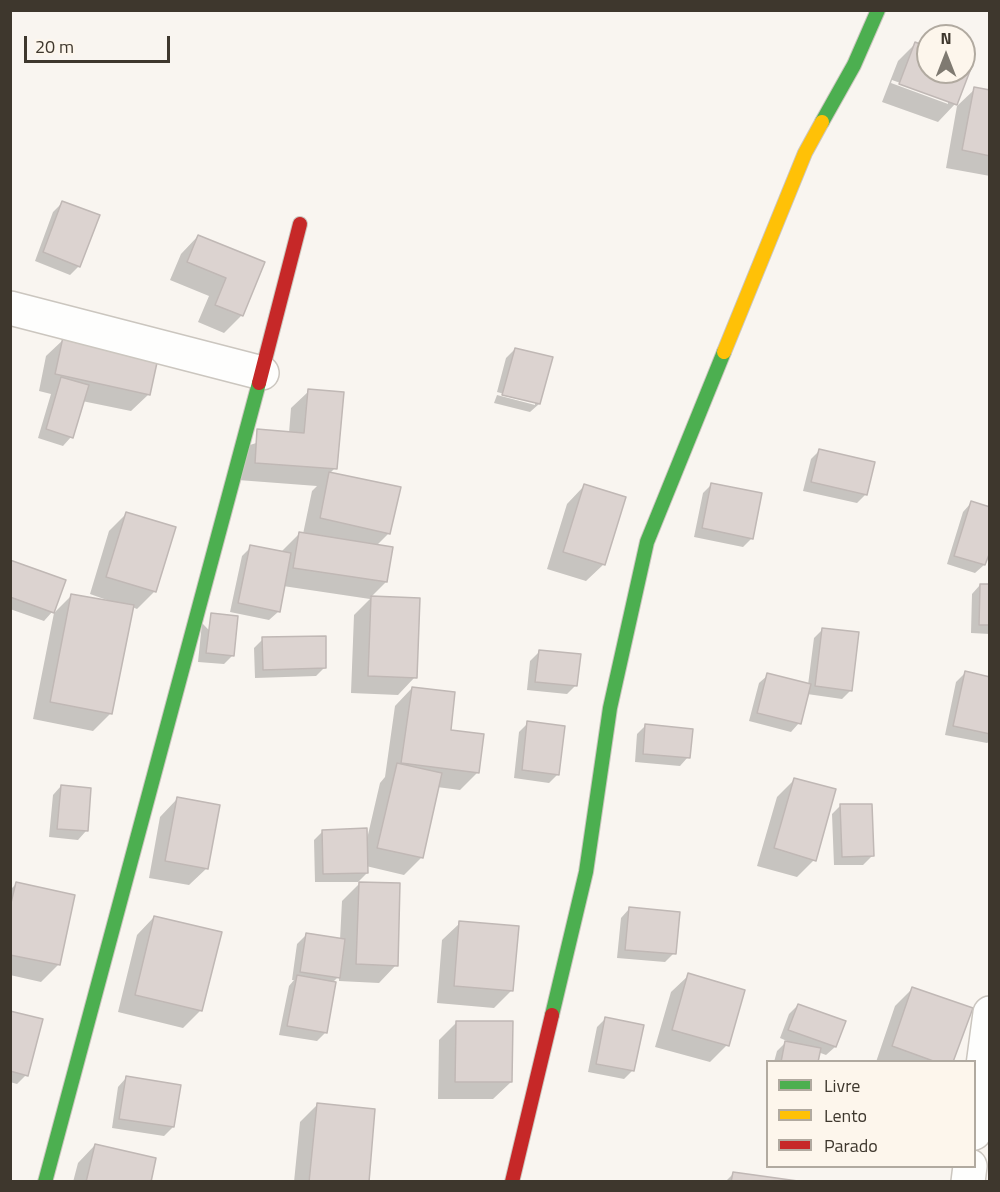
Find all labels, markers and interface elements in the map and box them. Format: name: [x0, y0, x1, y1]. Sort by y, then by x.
scale bar: [27, 24, 172, 62]
north arrow: [916, 24, 976, 84]
text: N: [940, 26, 952, 50]
text: 20 m: [35, 33, 74, 60]
legend: [766, 1060, 976, 1168]
text: Livre: [824, 1072, 860, 1099]
text: Lento: [824, 1102, 867, 1129]
text: Parado: [824, 1132, 878, 1159]

